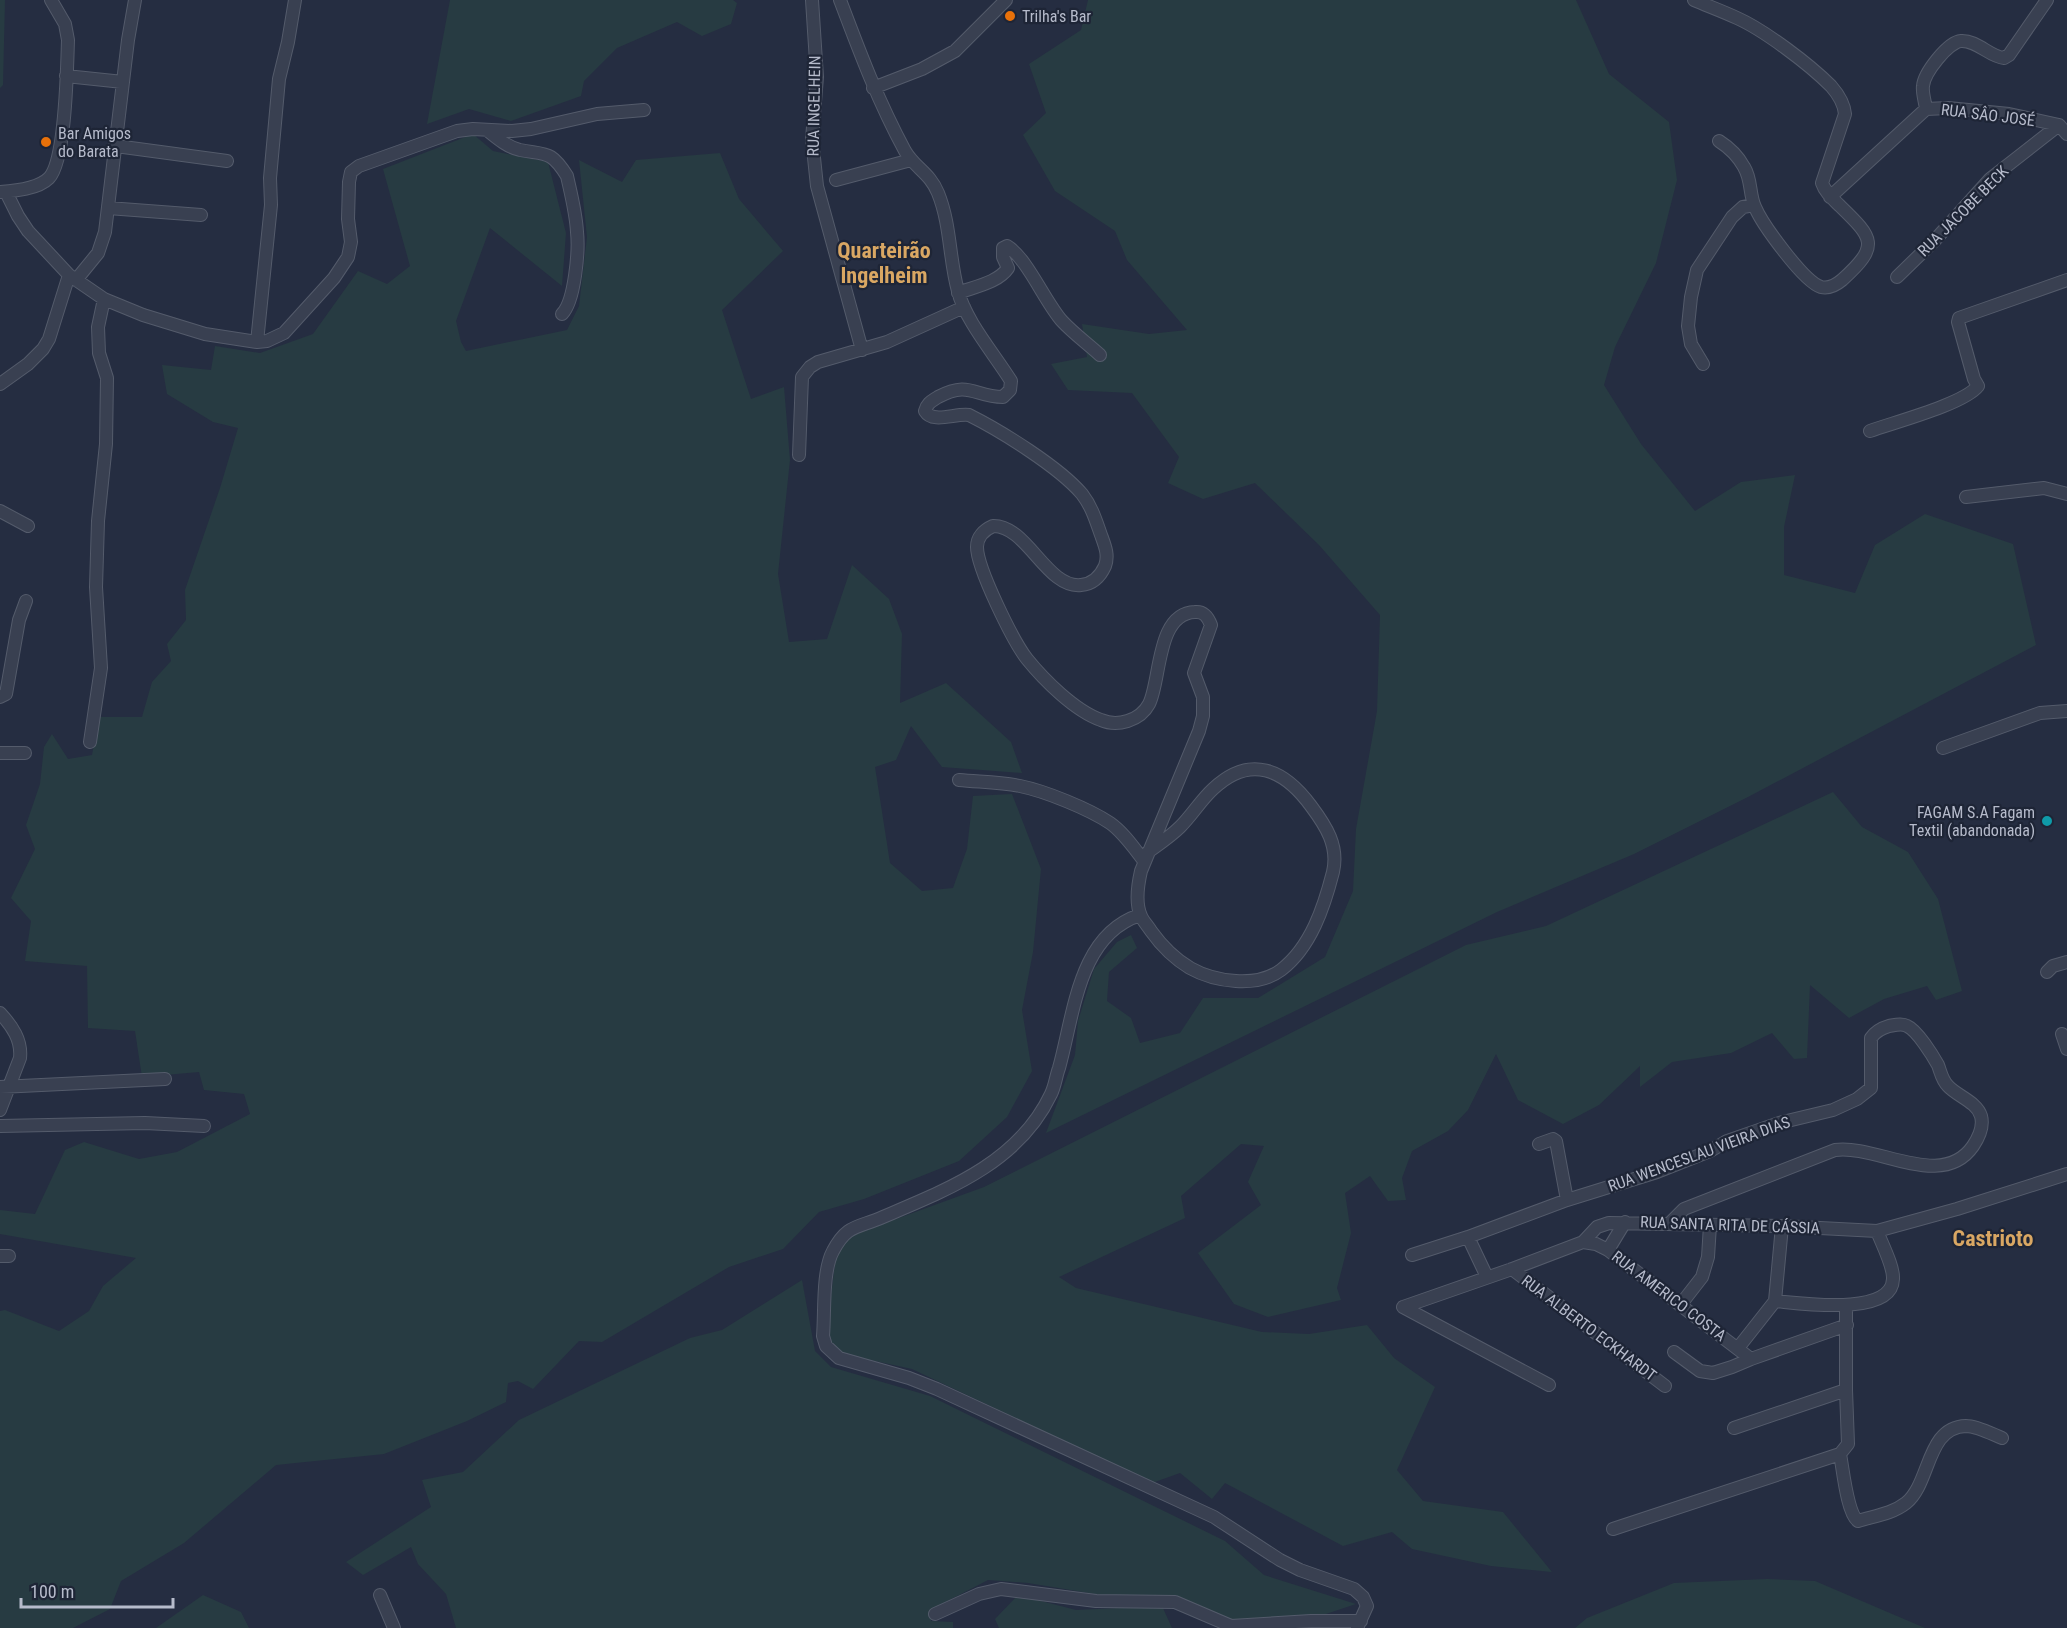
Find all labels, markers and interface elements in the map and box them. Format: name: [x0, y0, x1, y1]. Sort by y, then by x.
place label: Trilha's Bar: [1022, 7, 1091, 26]
marker: Trilha's Bar: [1003, 9, 1017, 23]
street label: RUA INGELHEIN: [804, 55, 824, 157]
street label: RUA SÂO JOSÉ: [1940, 100, 2036, 130]
place label: Bar Amigos do Barata: [58, 124, 131, 161]
marker: Bar Amigos do Barata: [39, 135, 53, 149]
street label: RUA JACOBE BECK: [1914, 162, 2012, 260]
district label: Quarteirão Ingelheim: [837, 238, 931, 288]
place label: FAGAM S.A Fagam Textil (abandonada): [1909, 803, 2035, 840]
marker: FAGAM S.A Fagam Textil (abandonada): [2040, 814, 2054, 828]
street label: RUA WENCESLAU VIEIRA DIAS: [1605, 1112, 1793, 1196]
street label: RUA SANTA RITA DE CÁSSIA: [1640, 1212, 1820, 1238]
district label: Castrioto: [1953, 1226, 2033, 1251]
street label: RUA AMERICO COSTA: [1608, 1247, 1730, 1345]
street label: RUA ALBERTO ECKHARDT: [1518, 1271, 1660, 1385]
scale bar: [21, 1571, 172, 1609]
text: 100 m: [30, 1581, 74, 1602]

